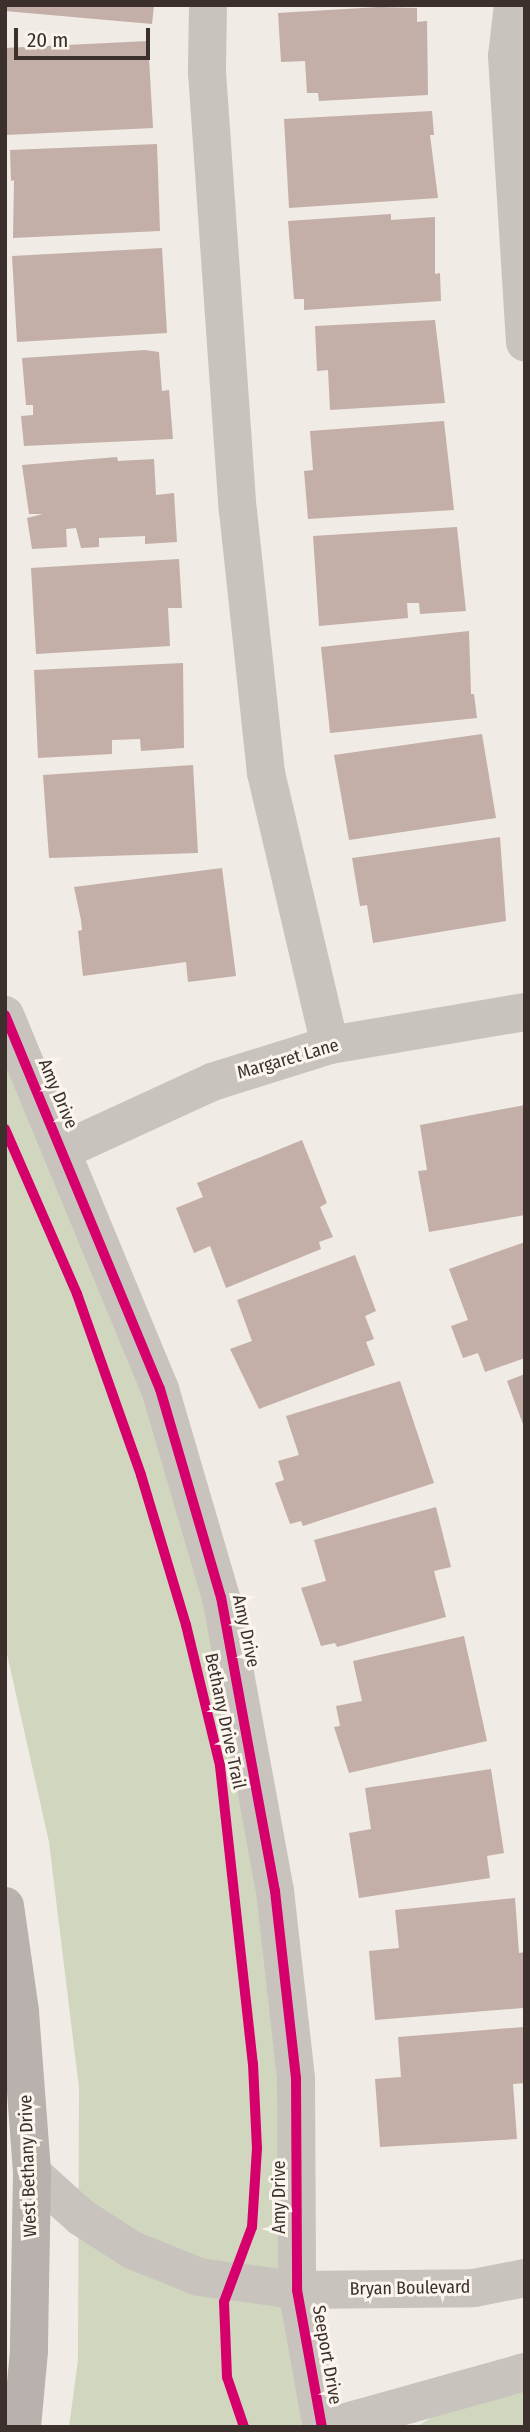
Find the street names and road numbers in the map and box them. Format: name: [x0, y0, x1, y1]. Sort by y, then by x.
street label: Margaret Lane: [235, 1034, 341, 1084]
street label: Amy Drive: [34, 1056, 82, 1132]
street label: Amy Drive: [228, 1593, 264, 1669]
street label: Bethany Drive Trail: [200, 1651, 250, 1791]
street label: West Bethany Drive: [15, 2094, 41, 2238]
street label: Amy Drive: [268, 2160, 290, 2234]
street label: Bryan Boulevard: [349, 2276, 471, 2300]
street label: Seeport Drive: [308, 2304, 346, 2406]

